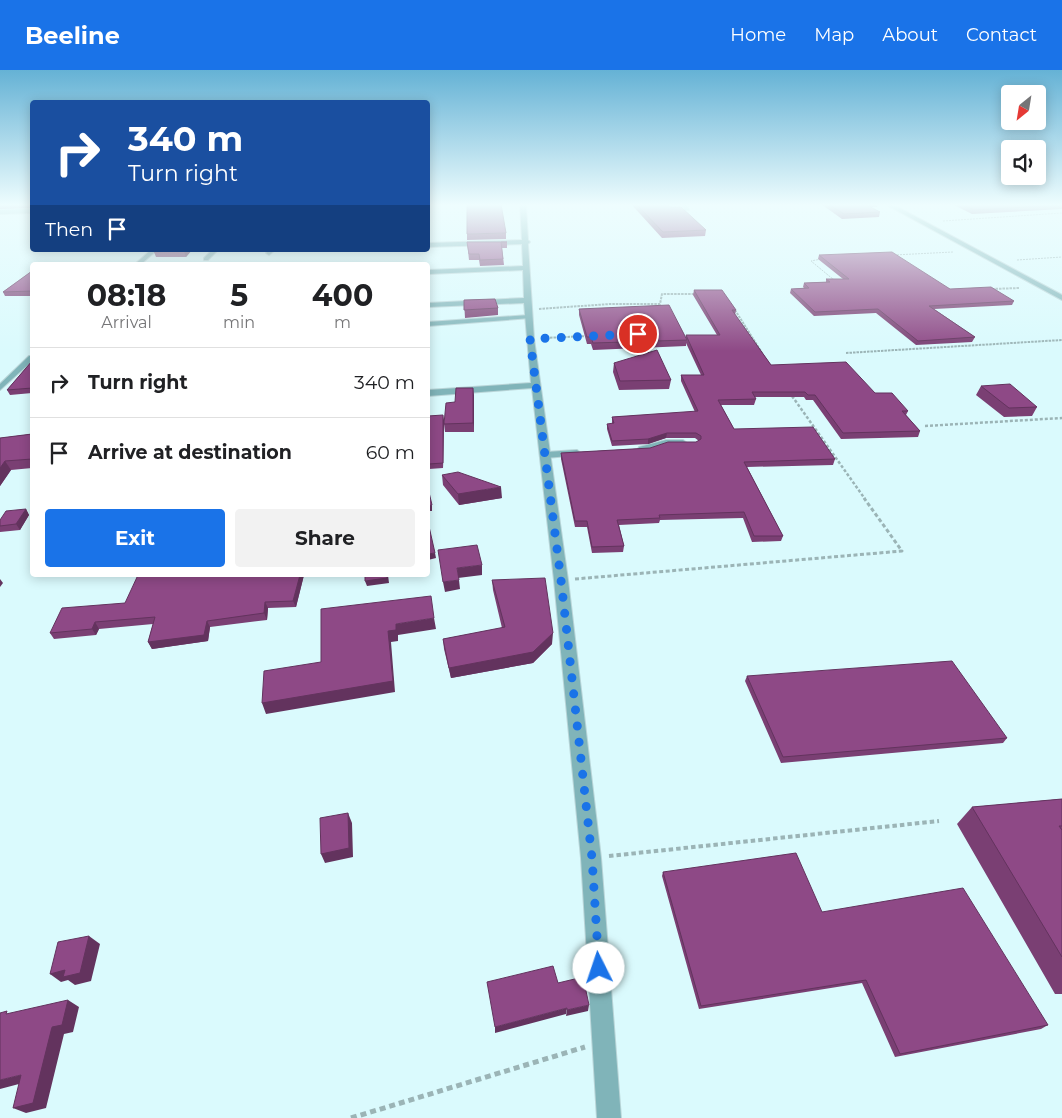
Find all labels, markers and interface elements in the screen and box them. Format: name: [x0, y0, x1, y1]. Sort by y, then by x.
text: Beeline: [25, 21, 120, 50]
text: Home: [730, 24, 786, 46]
text: Map: [814, 24, 854, 46]
text: About: [882, 24, 938, 46]
text: Contact: [966, 24, 1037, 46]
north arrow: [1001, 85, 1046, 130]
map controls: [1001, 85, 1046, 185]
text: 340 m: [128, 117, 243, 160]
icon: right: [45, 120, 110, 185]
button: sound: [1001, 140, 1046, 185]
text: Turn right: [128, 160, 238, 187]
icon: arrive: [103, 215, 131, 243]
text: Then: [45, 218, 93, 241]
text: 08:18: [87, 277, 166, 314]
text: 5: [230, 277, 248, 314]
text: 400: [312, 277, 373, 314]
text: Arrival: [101, 313, 152, 332]
text: min: [223, 313, 255, 332]
text: m: [334, 313, 351, 332]
pin: [617, 313, 659, 355]
icon: arrive: [624, 320, 652, 348]
icon: right: [45, 369, 73, 397]
text: Turn right: [88, 371, 188, 394]
text: 340 m: [354, 371, 415, 394]
icon: arrive: [45, 439, 73, 467]
text: Arrive at destination: [88, 441, 292, 464]
text: 60 m: [366, 441, 415, 464]
button: Exit: [45, 509, 225, 567]
button: Share: [235, 509, 415, 567]
position arrow: [572, 941, 624, 993]

